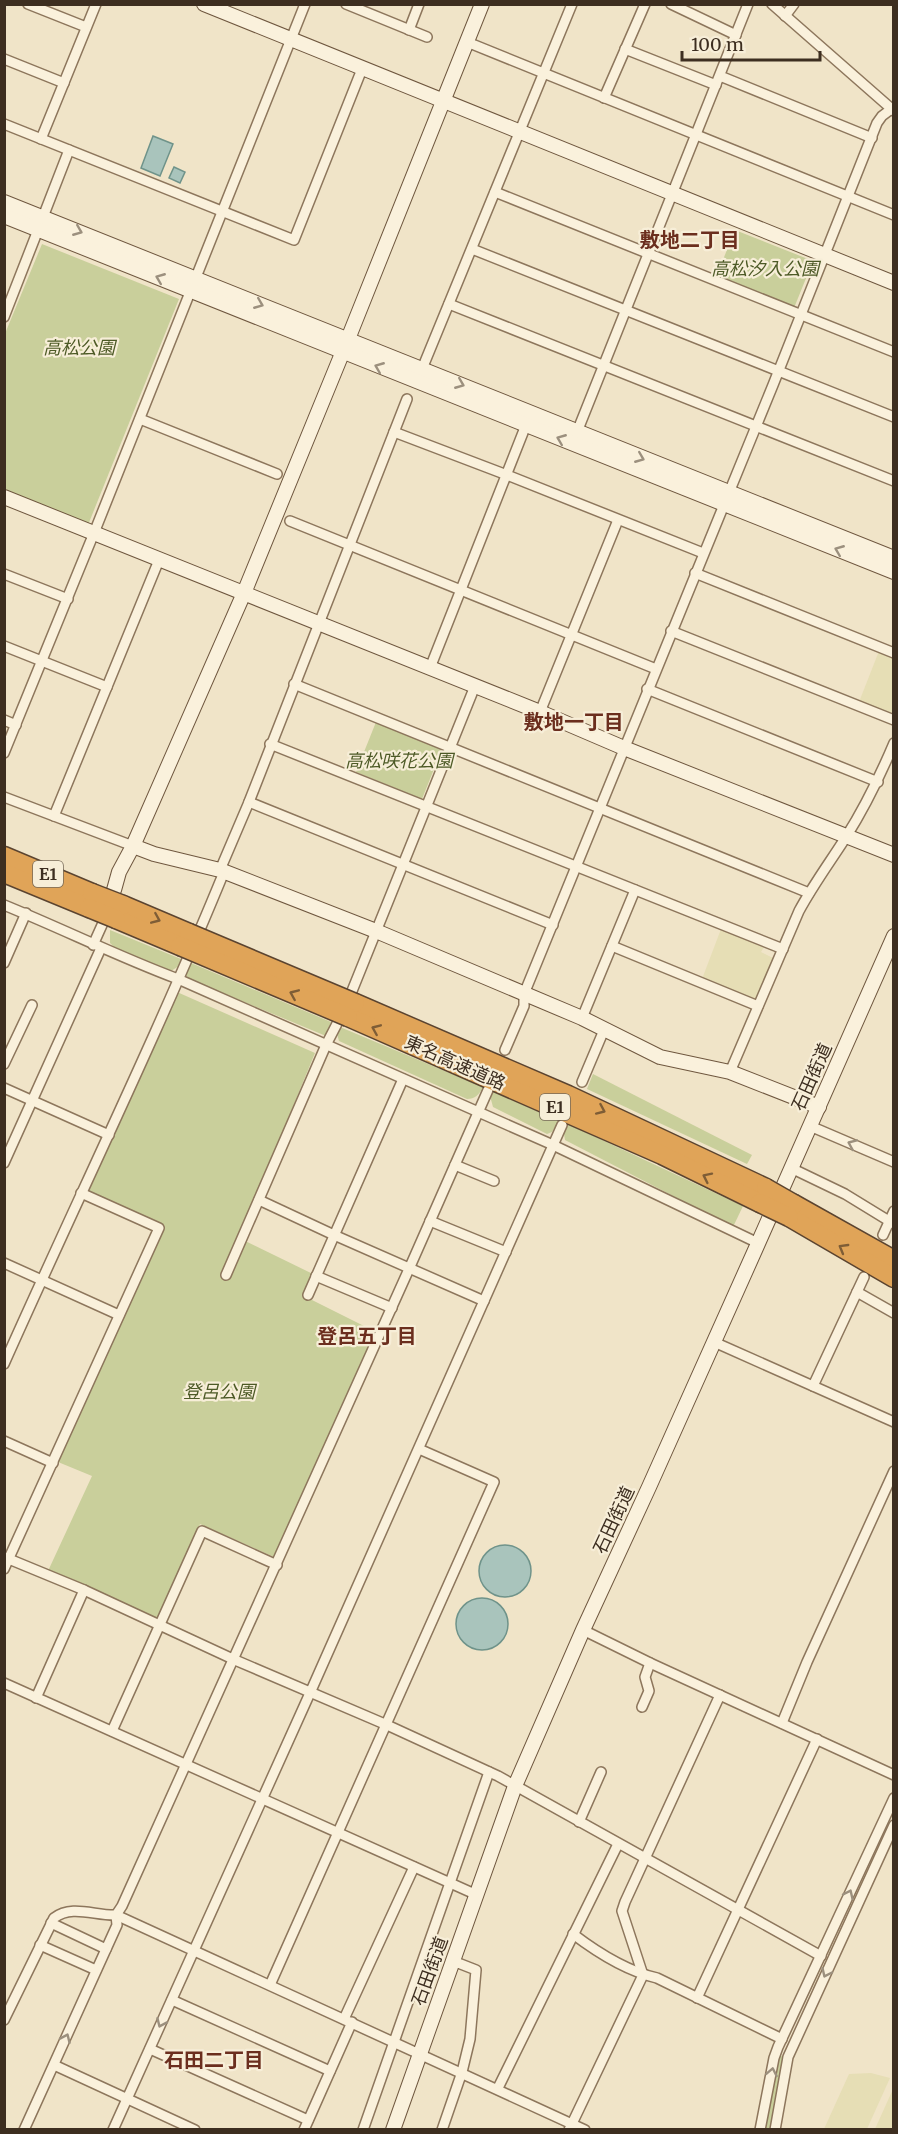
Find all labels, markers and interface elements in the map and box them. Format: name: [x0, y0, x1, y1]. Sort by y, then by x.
scale bar: [682, 24, 820, 62]
text: 100 m: [691, 33, 744, 56]
one-way arrow: [72, 224, 83, 236]
district label: 敷地二丁目: [640, 227, 740, 252]
park label: 高松汐入公園: [711, 257, 822, 280]
one-way arrow: [155, 273, 166, 285]
one-way arrow: [253, 297, 264, 309]
park label: 高松公園: [43, 336, 118, 359]
one-way arrow: [375, 361, 385, 374]
one-way arrow: [453, 377, 464, 389]
one-way arrow: [556, 434, 567, 446]
one-way arrow: [634, 451, 645, 463]
one-way arrow: [834, 545, 845, 557]
district label: 敷地一丁目: [524, 709, 624, 734]
park label: 高松咲花公園: [345, 749, 456, 772]
road number: E1: [33, 861, 63, 887]
one-way arrow: [149, 912, 160, 924]
one-way arrow: [290, 989, 301, 1001]
one-way arrow: [371, 1024, 382, 1036]
street label: 東名高速道路: [401, 1030, 509, 1095]
street label: 石田街道: [786, 1039, 837, 1114]
road number: E1: [540, 1094, 570, 1120]
one-way arrow: [594, 1103, 605, 1115]
one-way arrow: [847, 1139, 858, 1151]
one-way arrow: [703, 1172, 714, 1184]
one-way arrow: [839, 1244, 849, 1256]
district label: 登呂五丁目: [317, 1323, 417, 1348]
park label: 登呂公園: [183, 1380, 258, 1403]
street label: 石田街道: [588, 1482, 639, 1557]
one-way arrow: [842, 1889, 854, 1900]
street label: 石田街道: [406, 1933, 453, 2009]
one-way arrow: [821, 1967, 833, 1978]
one-way arrow: [157, 2017, 169, 2028]
one-way arrow: [59, 2033, 71, 2044]
district label: 石田二丁目: [164, 2047, 264, 2072]
one-way arrow: [765, 2067, 777, 2077]

